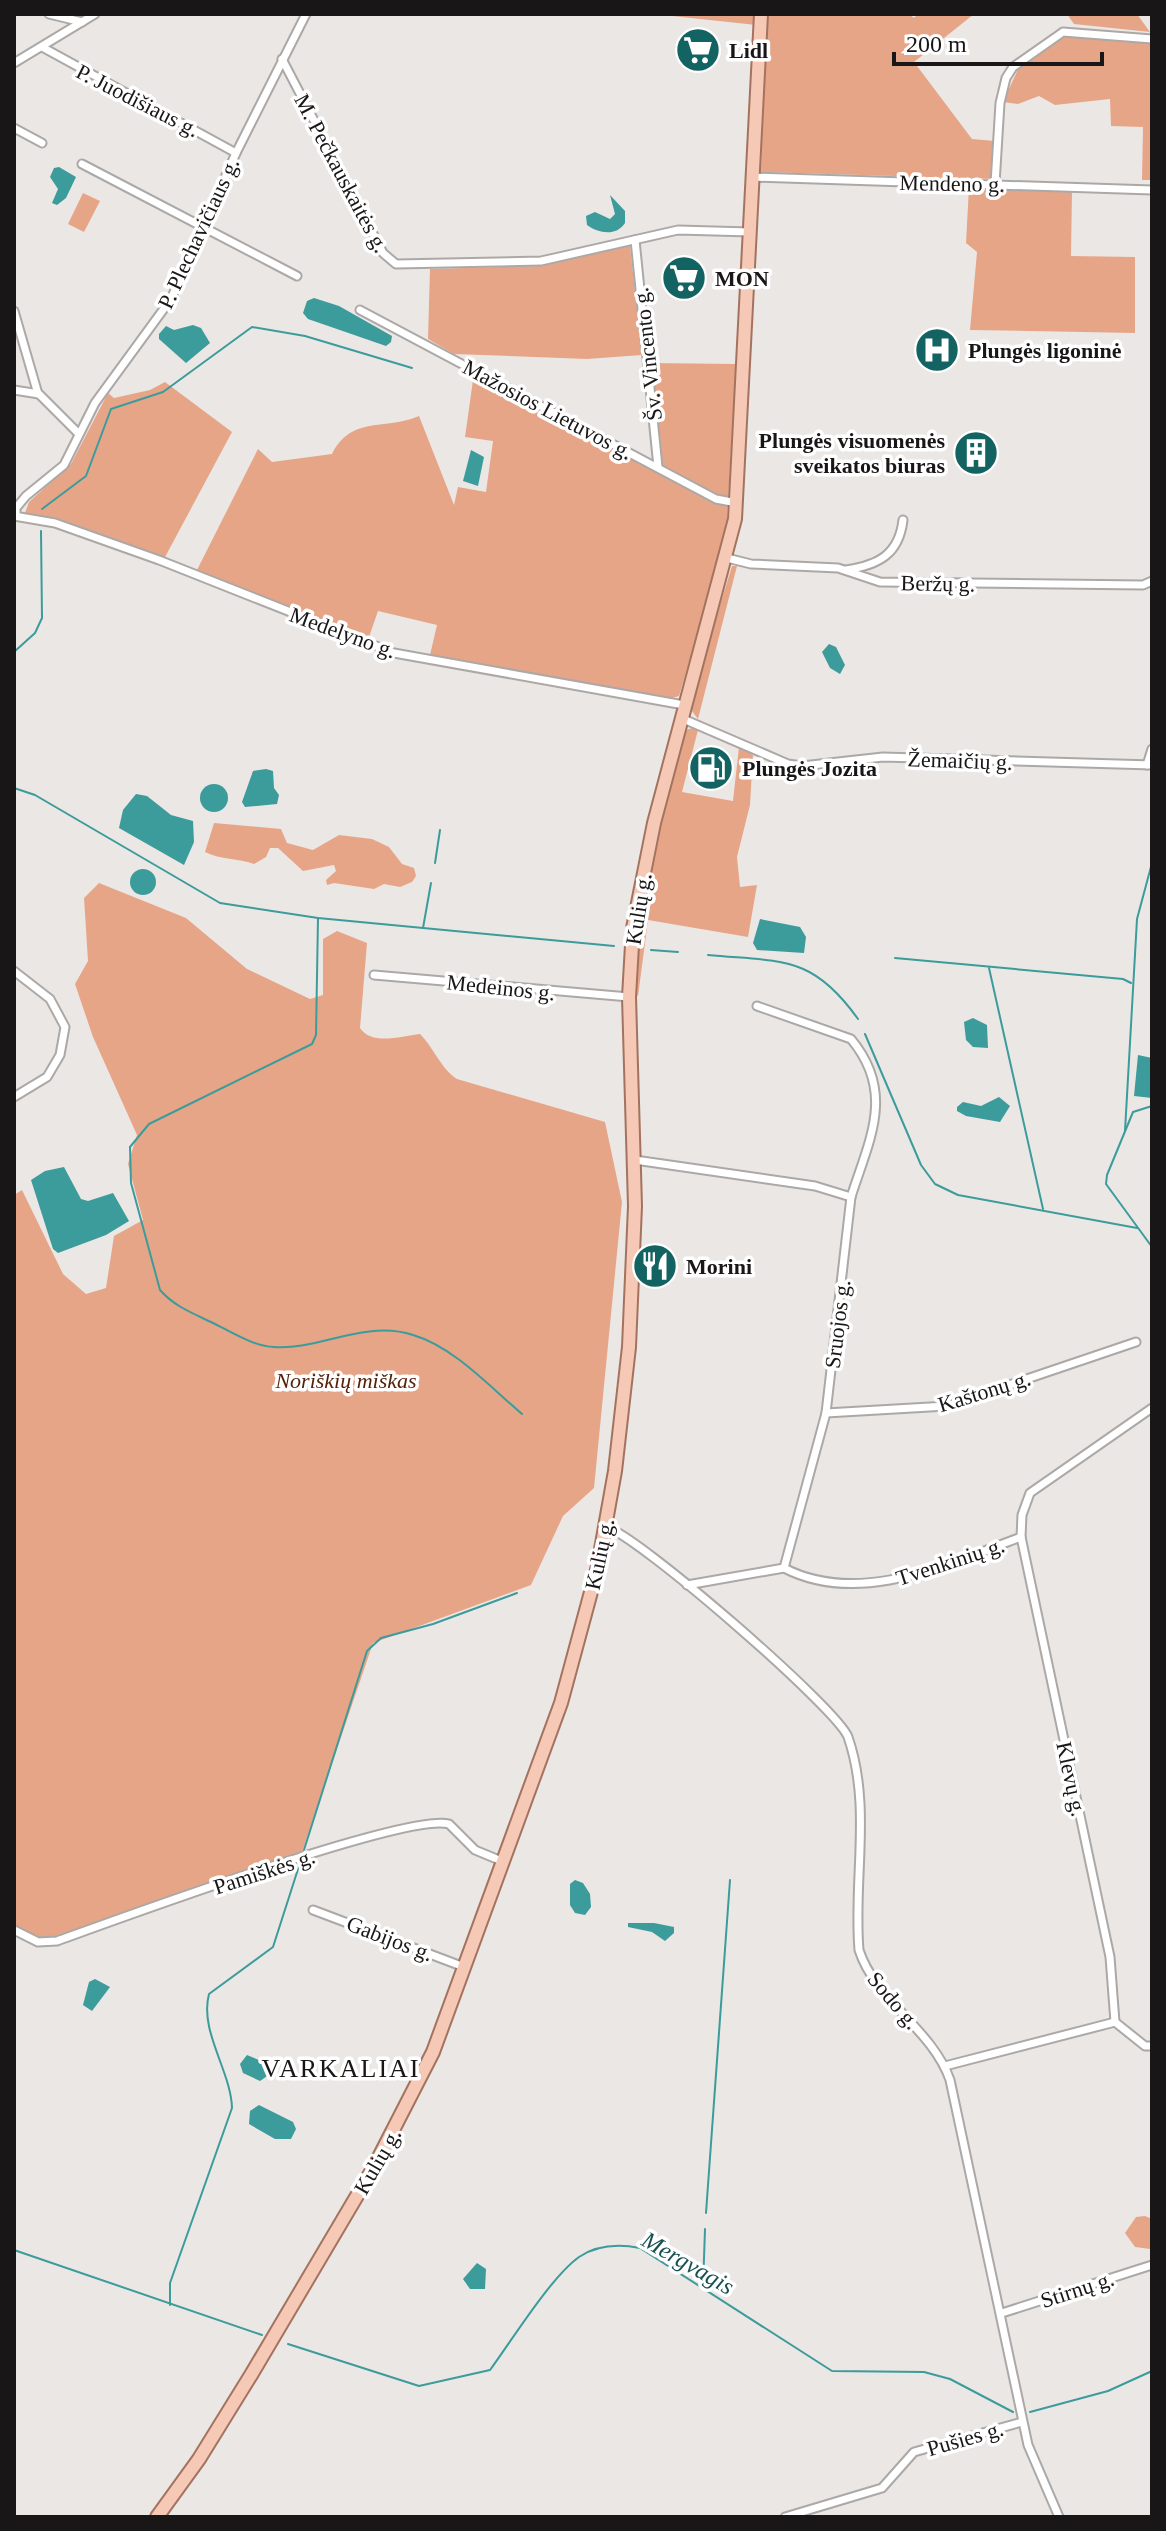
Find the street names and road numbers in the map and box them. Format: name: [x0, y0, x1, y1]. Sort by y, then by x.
street label: P. Juodišiaus g.: [72, 59, 203, 142]
street label: M. Pečkauskaitės g.: [289, 90, 394, 257]
street label: P. Plechavičiaus g.: [153, 154, 244, 313]
street label: Mendeno g.: [899, 170, 1005, 197]
street label: Šv. Vincento g.: [628, 286, 667, 422]
street label: Mažosios Lietuvos g.: [459, 354, 637, 465]
street label: Beržų g.: [901, 570, 975, 597]
street label: Medelyno g.: [286, 602, 399, 663]
street label: Žemaičių g.: [907, 746, 1013, 775]
street label: Kulių g.: [621, 872, 656, 947]
street label: Medeinos g.: [446, 969, 556, 1006]
street label: Sruojos g.: [820, 1278, 855, 1370]
street label: Kaštonų g.: [935, 1366, 1033, 1417]
street label: Kulių g.: [580, 1516, 619, 1592]
street label: Tvenkinių g.: [893, 1532, 1007, 1591]
street label: Klevų g.: [1051, 1739, 1092, 1819]
street label: Pamiškės g.: [210, 1843, 318, 1900]
street label: Gabijos g.: [343, 1911, 437, 1966]
street label: Sodo g.: [862, 1967, 925, 2034]
street label: Kulių g.: [349, 2124, 406, 2199]
street label: Stirnų g.: [1037, 2266, 1117, 2313]
street label: Pušies g.: [924, 2416, 1006, 2461]

